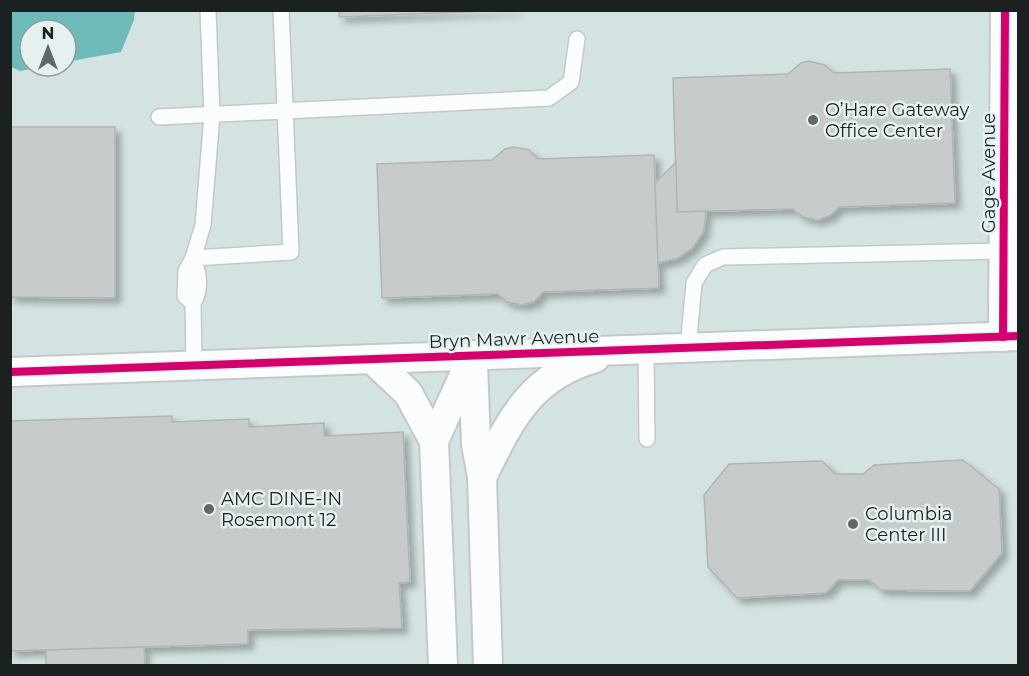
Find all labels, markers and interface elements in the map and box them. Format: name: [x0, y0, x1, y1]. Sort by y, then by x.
north arrow: [18, 18, 78, 78]
text: N: [42, 24, 54, 43]
place label: O’Hare Gateway Office Center: [825, 99, 969, 142]
marker: O’Hare Gateway Office Center: [806, 113, 820, 127]
street label: Gage Avenue: [978, 113, 1000, 233]
street label: Bryn Mawr Avenue: [428, 325, 600, 353]
place label: AMC DINE-IN Rosemont 12: [221, 488, 342, 531]
marker: AMC DINE-IN Rosemont 12: [202, 502, 216, 516]
place label: Columbia Center III: [865, 503, 952, 546]
marker: Columbia Center III: [846, 517, 860, 531]

